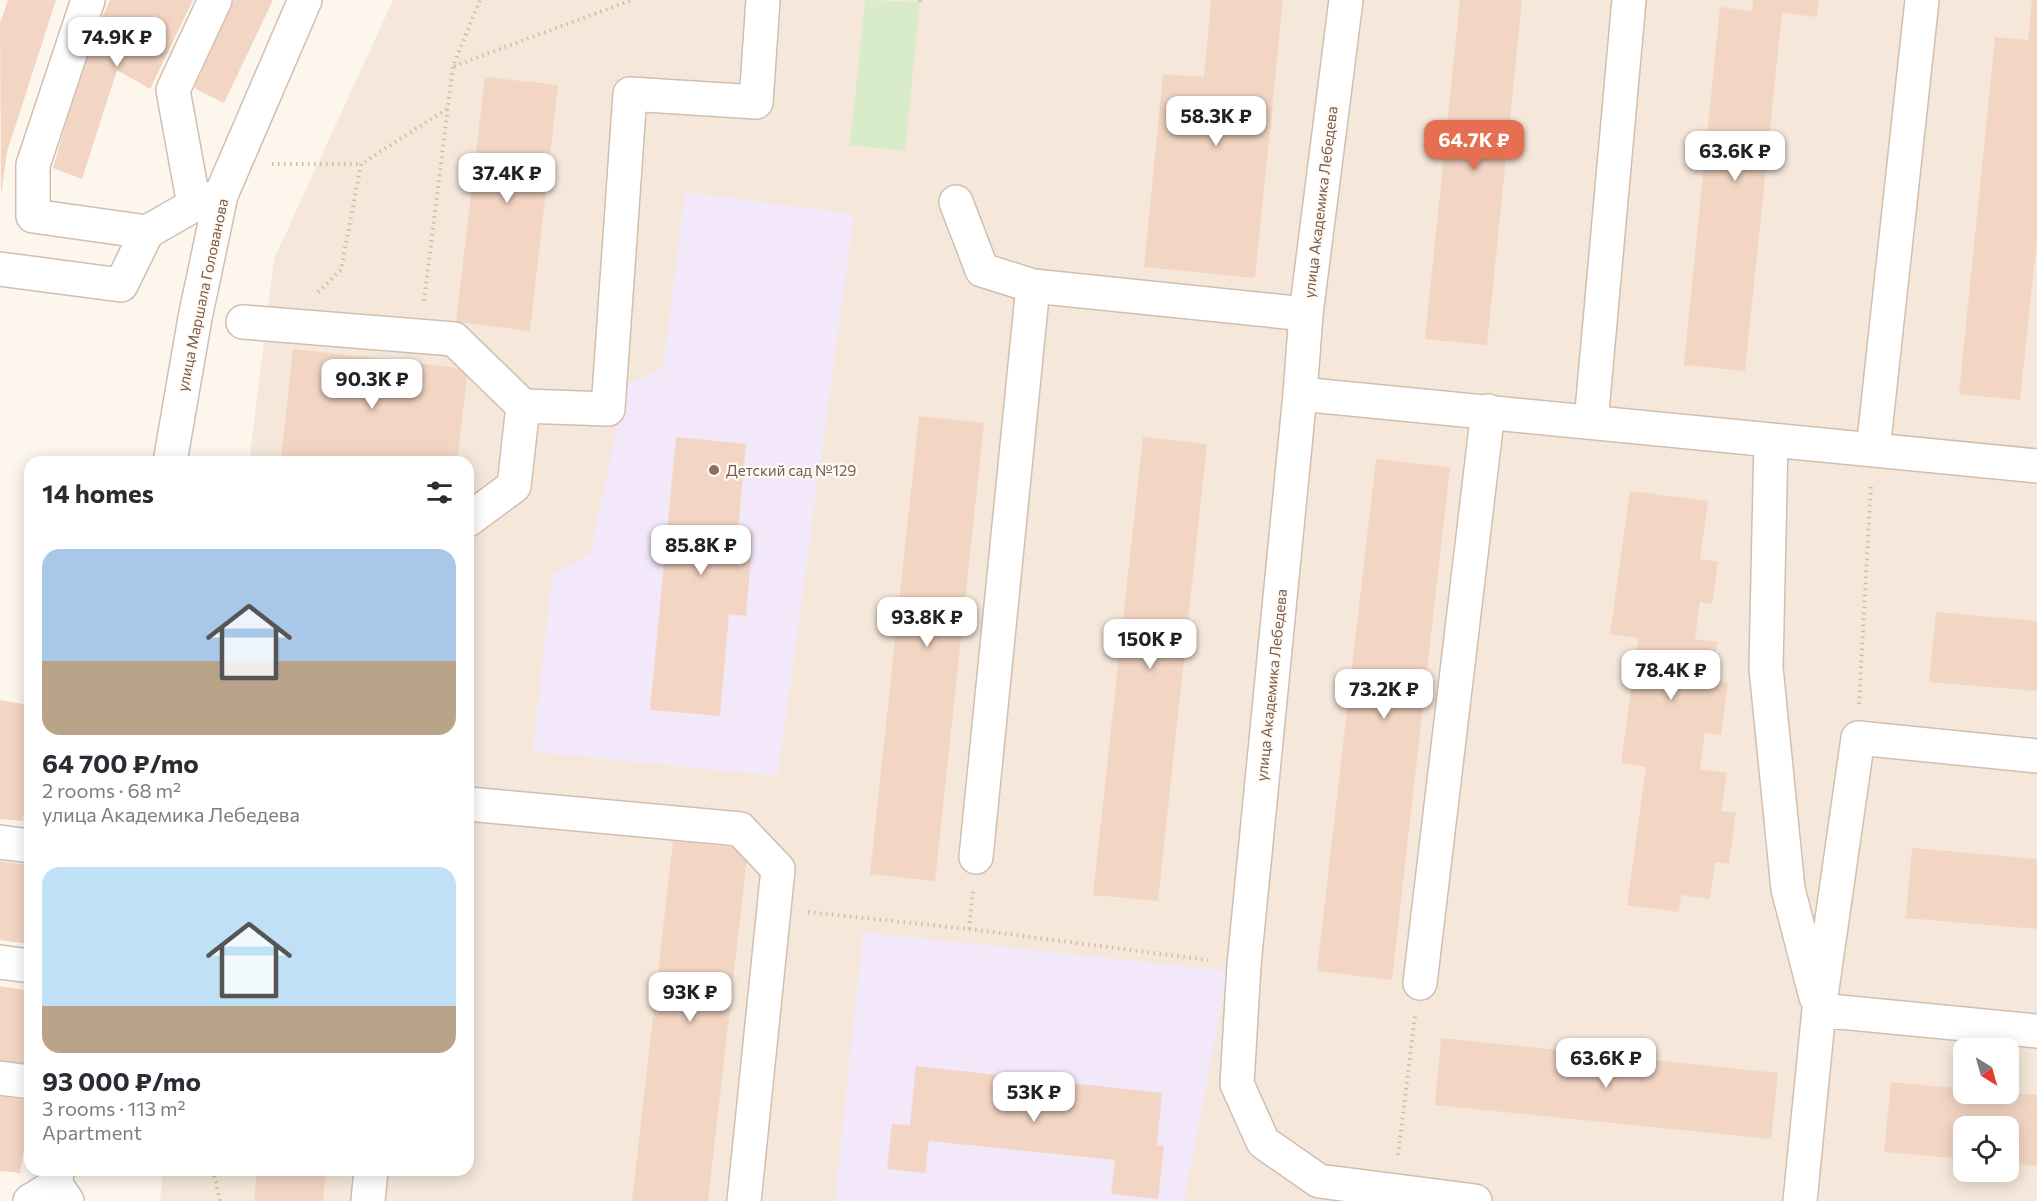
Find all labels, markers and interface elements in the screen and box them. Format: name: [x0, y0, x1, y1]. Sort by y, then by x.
pin: 74.9K ₽: [62, 17, 172, 68]
text: 74.9K ₽: [82, 24, 152, 48]
pin: 58.3K ₽: [1161, 96, 1271, 147]
text: 58.3K ₽: [1180, 103, 1252, 127]
street label: улица Академика Лебедева: [1299, 105, 1341, 299]
pin: 64.7K ₽: [1419, 120, 1529, 171]
text: 64.7K ₽: [1438, 127, 1510, 151]
pin: 63.6K ₽: [1680, 131, 1790, 182]
text: 63.6K ₽: [1699, 138, 1771, 162]
pin: 37.4K ₽: [452, 153, 562, 204]
text: 37.4K ₽: [472, 160, 542, 184]
street label: улица Маршала Голованова: [173, 197, 231, 393]
pin: 90.3K ₽: [317, 359, 427, 410]
text: 90.3K ₽: [335, 366, 409, 390]
place label: Детский сад №129: [726, 461, 856, 479]
marker: Детский сад №129: [707, 463, 721, 477]
icon: filters: [423, 476, 456, 509]
text: 14 homes: [42, 477, 154, 508]
pin: 85.8K ₽: [646, 525, 756, 576]
text: 85.8K ₽: [665, 532, 737, 556]
icon: home: [195, 588, 303, 696]
street label: улица Академика Лебедева: [1252, 588, 1290, 782]
pin: 93.8K ₽: [872, 597, 982, 648]
text: 93.8K ₽: [891, 604, 963, 628]
pin: 150K ₽: [1101, 619, 1199, 670]
text: 150K ₽: [1118, 626, 1182, 650]
pin: 78.4K ₽: [1616, 650, 1726, 701]
text: 78.4K ₽: [1635, 657, 1707, 681]
pin: 73.2K ₽: [1329, 669, 1439, 720]
text: 73.2K ₽: [1349, 676, 1419, 700]
text: 64 700 ₽/mo: [42, 747, 199, 778]
text: 2 rooms · 68 m²: [42, 778, 181, 802]
text: улица Академика Лебедева: [42, 802, 300, 826]
icon: home: [195, 906, 303, 1014]
pin: 93K ₽: [648, 972, 732, 1023]
text: 93K ₽: [663, 979, 717, 1003]
pin: 63.6K ₽: [1551, 1038, 1661, 1089]
north arrow: [1953, 1038, 2019, 1104]
map controls: [1953, 1038, 2019, 1182]
text: 63.6K ₽: [1570, 1045, 1642, 1069]
text: 93 000 ₽/mo: [42, 1065, 201, 1096]
pin: 53K ₽: [992, 1072, 1076, 1123]
text: 53K ₽: [1007, 1079, 1061, 1103]
text: 3 rooms · 113 m²: [42, 1096, 186, 1120]
button: locate: [1953, 1116, 2019, 1182]
text: Apartment: [42, 1120, 142, 1144]

